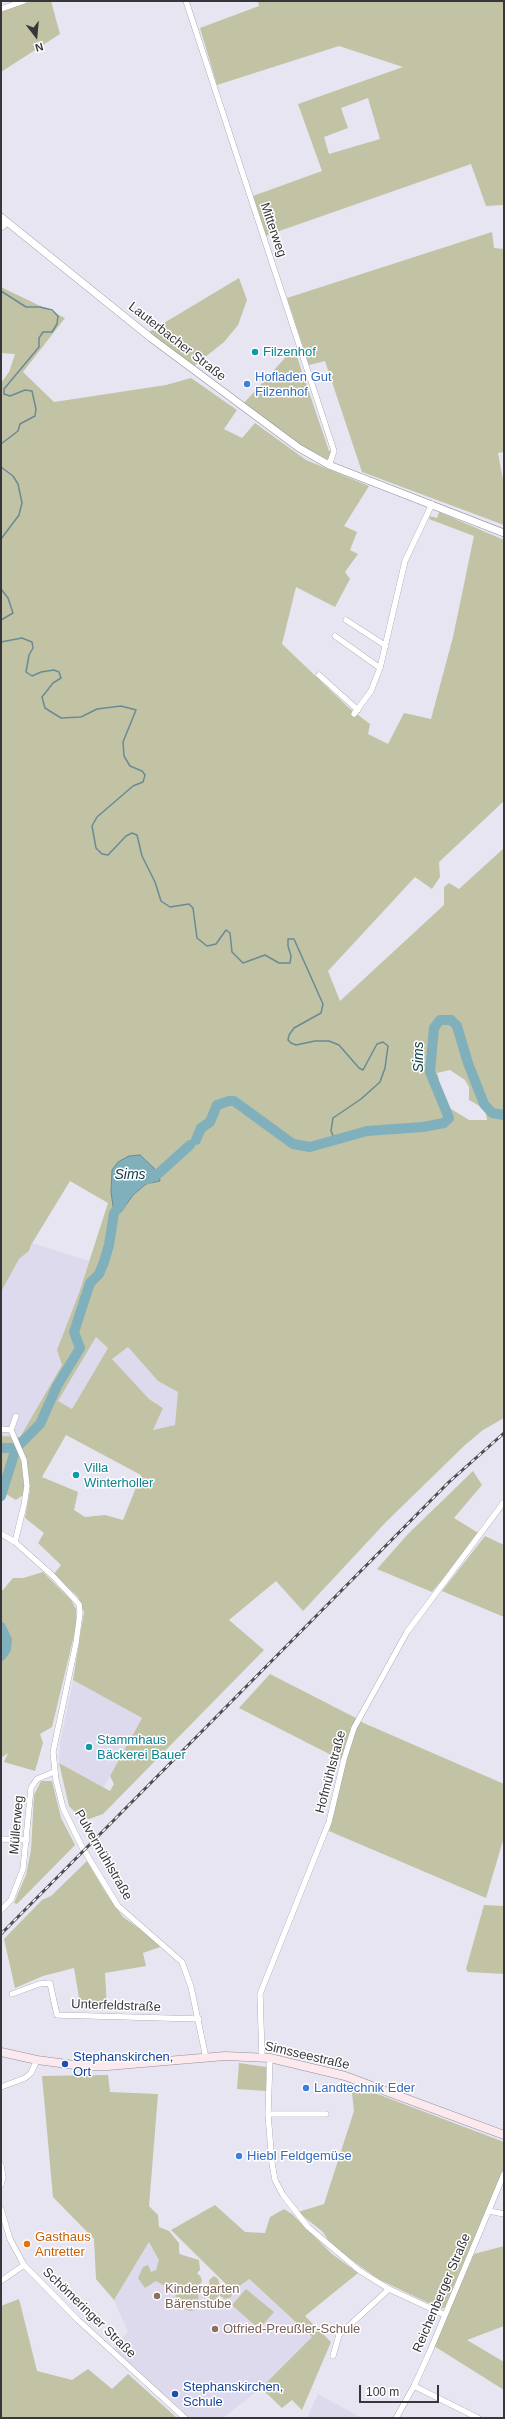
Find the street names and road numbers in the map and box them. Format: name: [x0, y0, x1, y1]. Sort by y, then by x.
street label: Mitterweg: [256, 201, 290, 259]
street label: Lauterbacher Straße: [125, 299, 229, 385]
street label: Hofmühlstraße: [312, 1729, 350, 1815]
street label: Müllerweg: [7, 1795, 27, 1855]
street label: Pulvermühlstraße: [71, 1807, 135, 1903]
street label: Unterfeldstraße: [71, 1997, 161, 2015]
street label: Simsseestraße: [263, 2039, 351, 2073]
street label: Reichenberger Straße: [410, 2231, 474, 2355]
street label: Schömeringer Straße: [39, 2264, 139, 2362]

